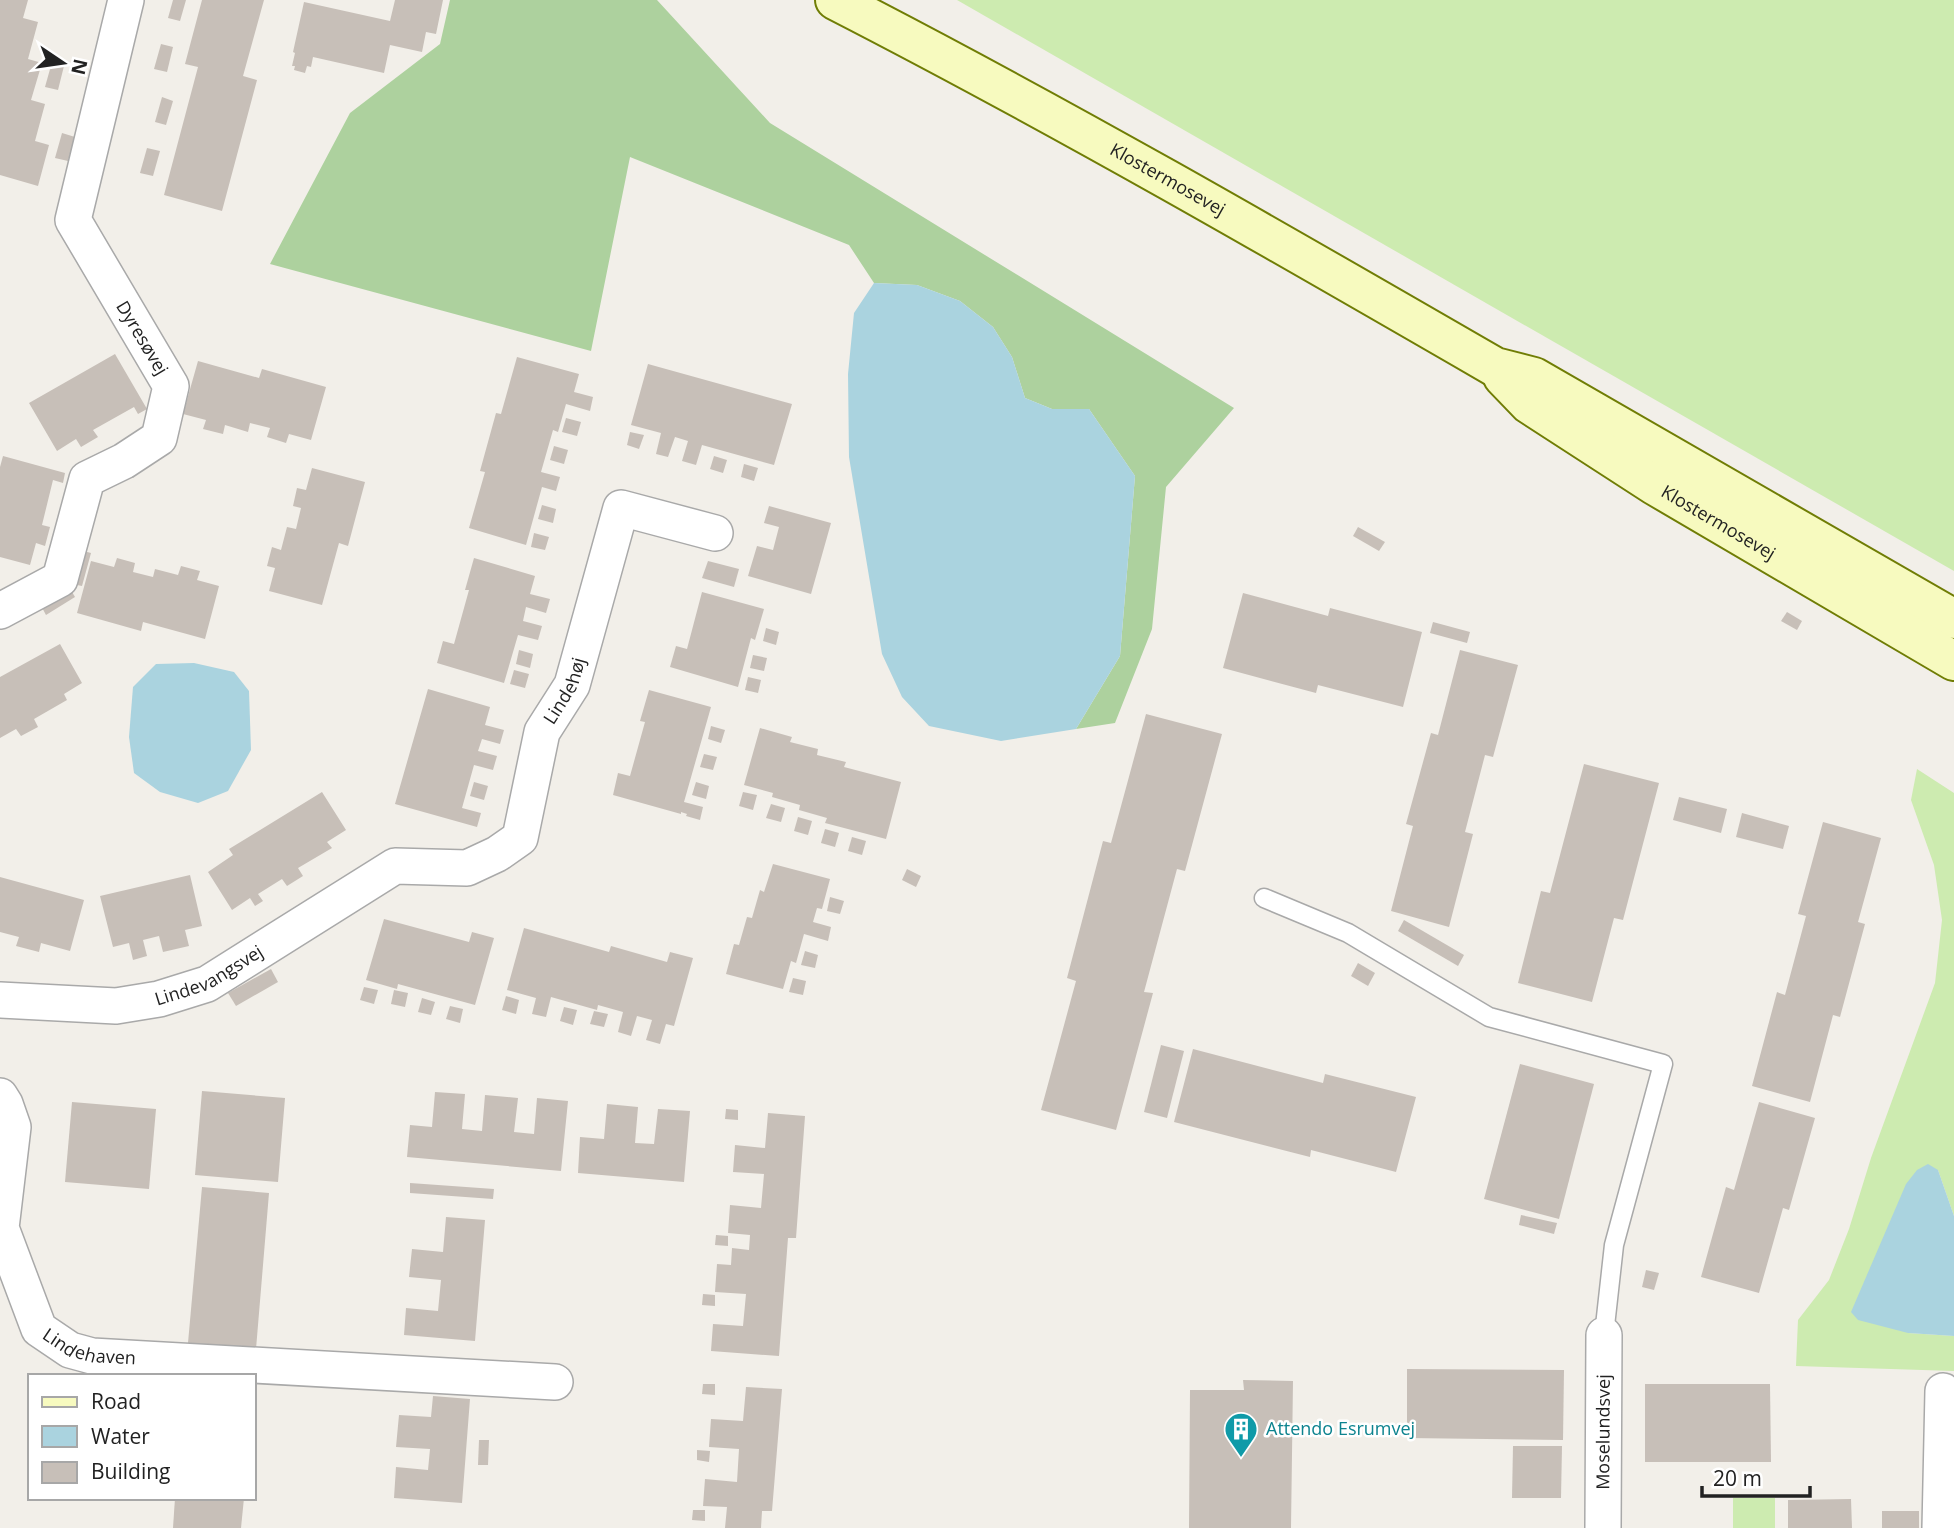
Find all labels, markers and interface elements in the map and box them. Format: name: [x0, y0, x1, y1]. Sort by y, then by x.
north arrow: [28, 28, 98, 98]
text: N: [65, 56, 94, 77]
street label: Klostermosevej: [1106, 137, 1230, 221]
street label: Dyresøvej: [111, 296, 174, 379]
street label: Klostermosevej: [1657, 479, 1780, 565]
street label: Lindehøj: [537, 654, 590, 728]
street label: Lindevangsvej: [151, 939, 267, 1011]
street label: Lindehaven: [39, 1322, 137, 1369]
legend: [28, 1374, 256, 1500]
street label: Moselundsvej: [1590, 1374, 1615, 1490]
text: Road: [91, 1387, 141, 1415]
building icon: Attendo Esrumvej: [1222, 1410, 1260, 1459]
place label: Attendo Esrumvej: [1266, 1416, 1415, 1440]
text: Water: [91, 1422, 150, 1450]
scale bar: [1702, 1454, 1811, 1498]
text: Building: [91, 1457, 170, 1485]
text: 20 m: [1713, 1464, 1762, 1492]

